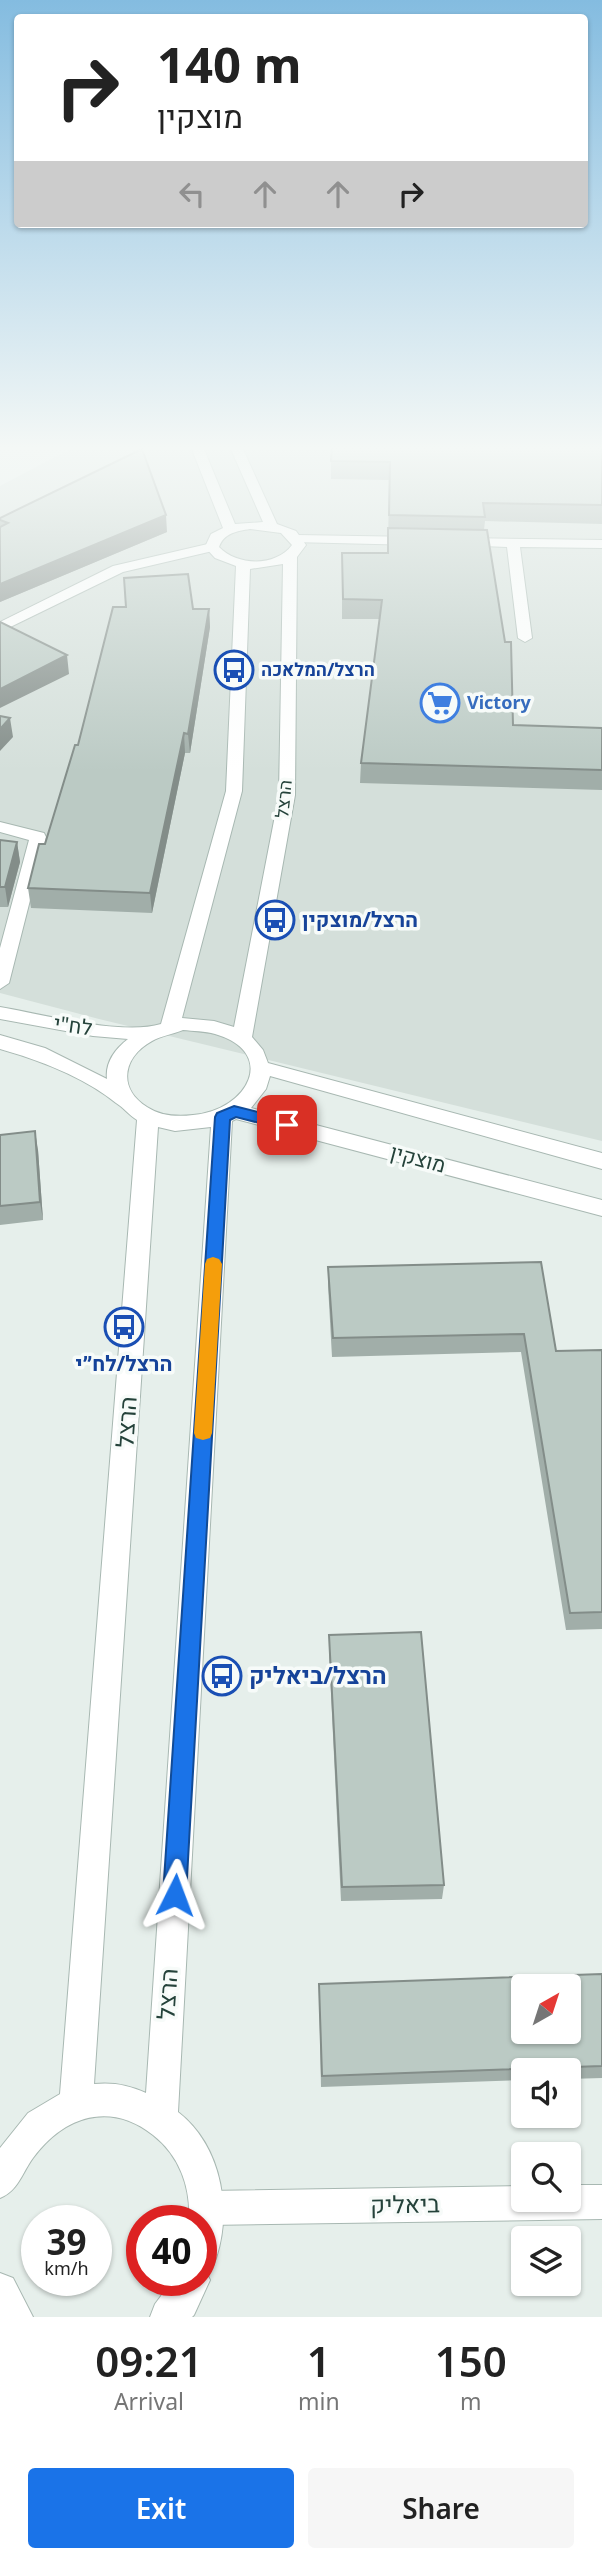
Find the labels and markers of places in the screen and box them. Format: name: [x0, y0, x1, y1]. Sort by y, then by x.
bus stop icon: הרצל/המלאכה: [213, 649, 255, 691]
place label: הרצל/המלאכה: [261, 657, 375, 681]
supermarket icon: Victory: [419, 682, 461, 724]
place label: Victory: [467, 690, 531, 714]
bus stop icon: הרצל/מוצקין: [254, 899, 296, 941]
place label: הרצל/מוצקין: [302, 905, 418, 933]
pin: [257, 1095, 317, 1155]
bus stop icon: הרצל/לח״י: [103, 1306, 145, 1348]
place label: הרצל/לח״י: [76, 1349, 172, 1377]
bus stop icon: הרצל/ביאליק: [201, 1655, 243, 1697]
place label: הרצל/ביאליק: [249, 1658, 387, 1691]

